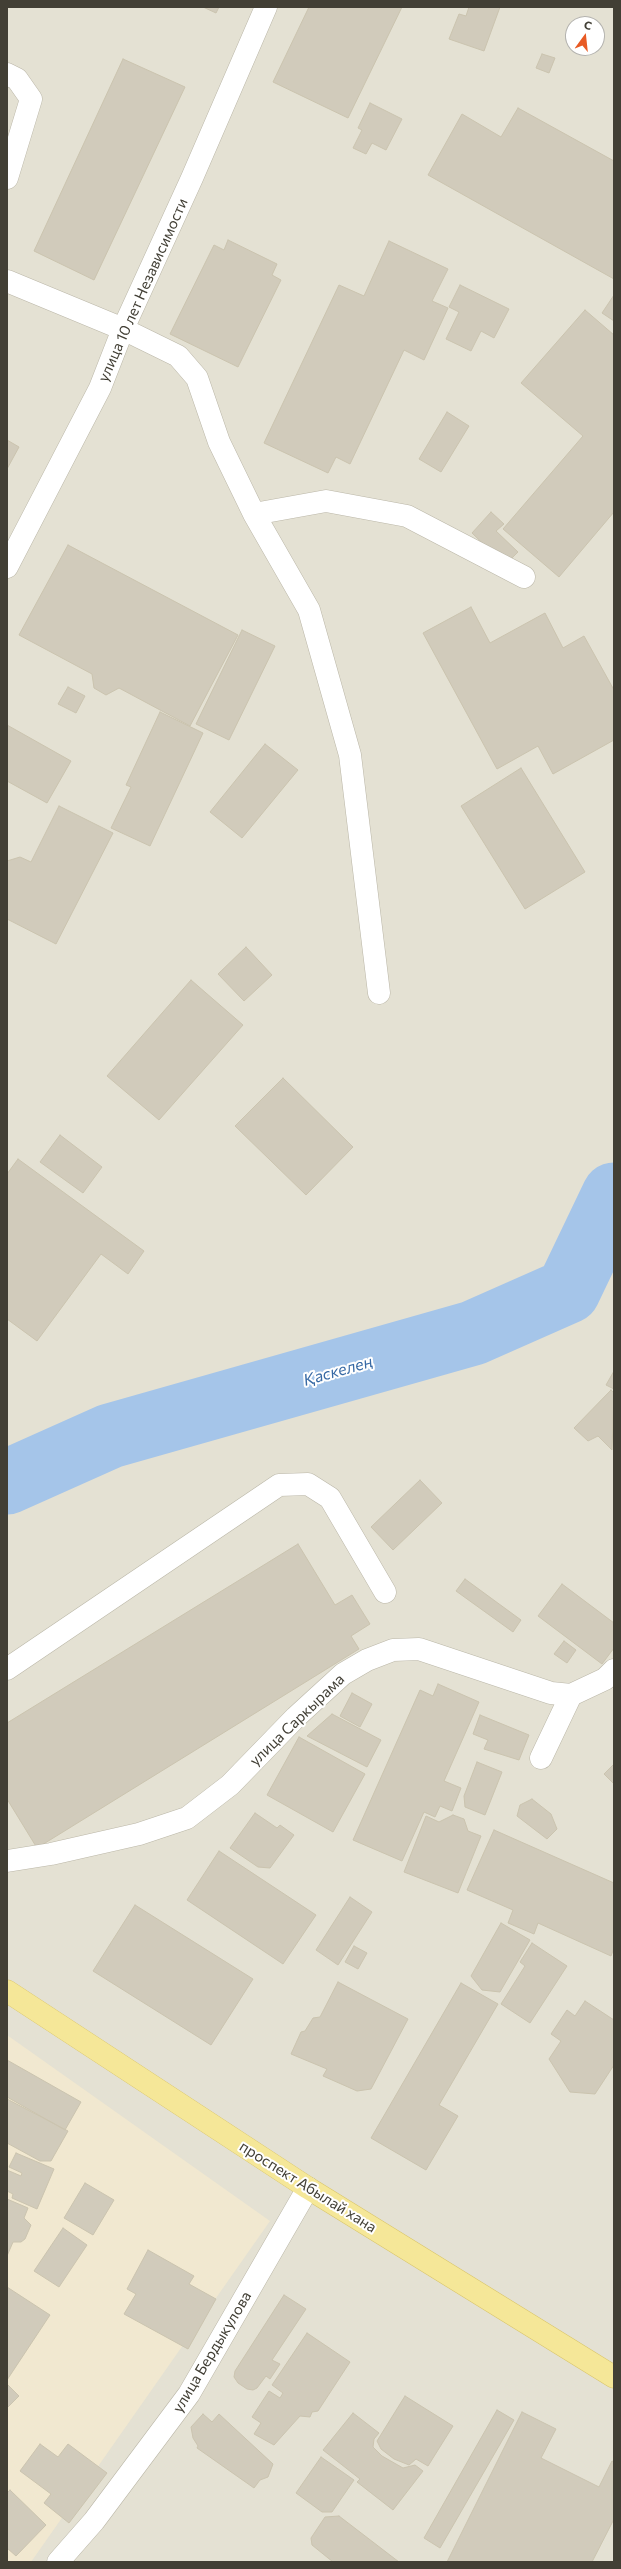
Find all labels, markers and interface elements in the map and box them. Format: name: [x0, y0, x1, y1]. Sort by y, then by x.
north arrow: [565, 16, 605, 56]
text: С: [583, 18, 593, 32]
street label: улица 10 лет Независимости: [94, 195, 192, 385]
water label: Қаскелең: [301, 1352, 375, 1390]
street label: улица Саркырама: [246, 1670, 348, 1770]
street label: проспект Абылай хана: [236, 2137, 380, 2237]
street label: улица Бердыкулова: [169, 2288, 255, 2416]

